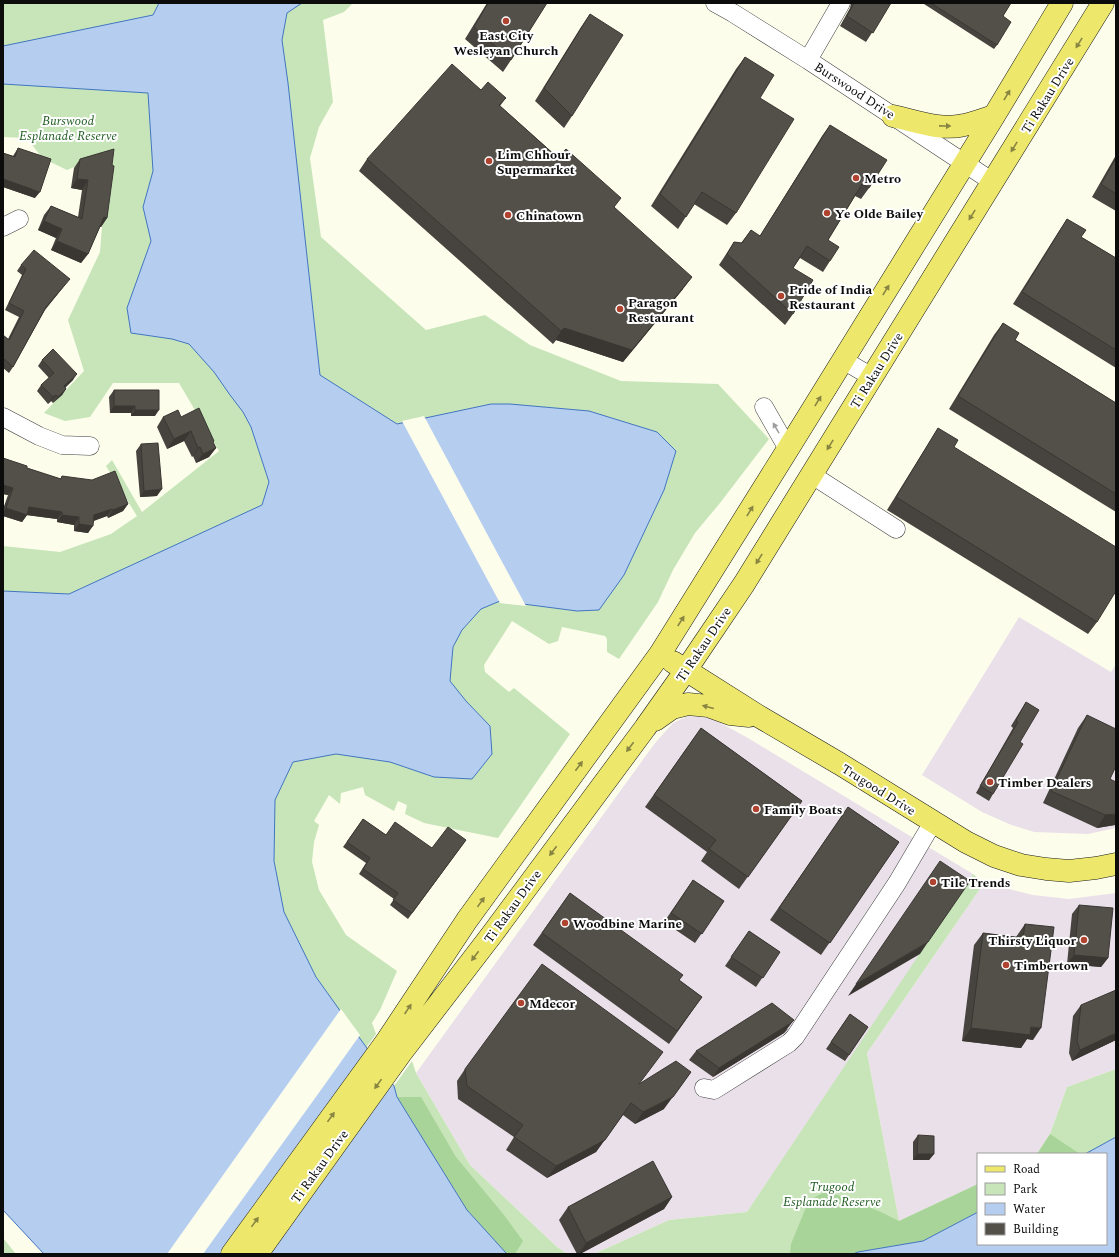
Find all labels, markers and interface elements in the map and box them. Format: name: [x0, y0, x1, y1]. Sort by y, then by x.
marker: East City Wesleyan Church: [501, 16, 511, 26]
place label: East City Wesleyan Church: [454, 26, 559, 61]
one-way arrow: [1075, 38, 1083, 48]
street label: Ti Rakau Drive: [1016, 53, 1079, 138]
street label: Burswood Drive: [810, 57, 899, 125]
one-way arrow: [1003, 89, 1010, 101]
park label: Burswood Esplanade Reserve: [19, 111, 117, 146]
one-way arrow: [939, 123, 952, 129]
one-way arrow: [1010, 142, 1018, 152]
place label: Lim Chhour Supermarket: [497, 145, 575, 180]
marker: Lim Chhour Supermarket: [484, 156, 494, 166]
place label: Metro: [864, 169, 901, 189]
marker: Metro: [851, 173, 861, 183]
place label: Ye Olde Bailey: [835, 204, 924, 224]
place label: Chinatown: [516, 206, 582, 226]
marker: Ye Olde Bailey: [822, 208, 832, 218]
marker: Chinatown: [503, 210, 513, 220]
one-way arrow: [968, 210, 976, 220]
place label: Pride of India Restaurant: [789, 280, 872, 315]
one-way arrow: [883, 284, 890, 296]
marker: Pride of India Restaurant: [776, 291, 786, 301]
place label: Paragon Restaurant: [628, 293, 694, 328]
marker: Paragon Restaurant: [615, 304, 625, 314]
street label: Ti Rakau Drive: [845, 328, 908, 413]
one-way arrow: [815, 395, 822, 407]
one-way arrow: [773, 422, 780, 434]
one-way arrow: [827, 439, 834, 450]
one-way arrow: [746, 506, 754, 516]
one-way arrow: [756, 554, 763, 565]
street label: Ti Rakau Drive: [671, 603, 736, 686]
one-way arrow: [677, 616, 685, 627]
one-way arrow: [702, 703, 714, 709]
one-way arrow: [626, 742, 634, 752]
street label: Trugood Drive: [837, 759, 920, 821]
one-way arrow: [575, 761, 583, 771]
place label: Timber Dealers: [998, 773, 1092, 793]
marker: Timber Dealers: [985, 777, 995, 787]
place label: Family Boats: [764, 800, 842, 820]
marker: Family Boats: [751, 804, 761, 814]
one-way arrow: [549, 846, 557, 857]
street label: Ti Rakau Drive: [479, 866, 546, 948]
place label: Tile Trends: [941, 873, 1010, 893]
marker: Tile Trends: [928, 877, 938, 887]
one-way arrow: [476, 896, 485, 907]
place label: Woodbine Marine: [573, 914, 682, 934]
marker: Woodbine Marine: [560, 918, 570, 928]
place label: Thirsty Liquor: [988, 931, 1076, 951]
marker: Thirsty Liquor: [1079, 935, 1089, 945]
one-way arrow: [471, 950, 480, 961]
place label: Timbertown: [1014, 956, 1088, 976]
marker: Timbertown: [1001, 960, 1011, 970]
place label: Mdecor: [529, 994, 575, 1014]
marker: Mdecor: [516, 998, 526, 1008]
one-way arrow: [404, 1004, 412, 1015]
one-way arrow: [374, 1079, 382, 1090]
one-way arrow: [327, 1112, 335, 1123]
street label: Ti Rakau Drive: [286, 1126, 353, 1208]
legend: [977, 1153, 1107, 1245]
text: Road: [1013, 1160, 1040, 1179]
park label: Trugood Esplanade Reserve: [783, 1177, 881, 1212]
text: Park: [1013, 1180, 1038, 1199]
text: Water: [1013, 1200, 1045, 1219]
one-way arrow: [251, 1217, 259, 1228]
text: Building: [1013, 1220, 1059, 1239]

